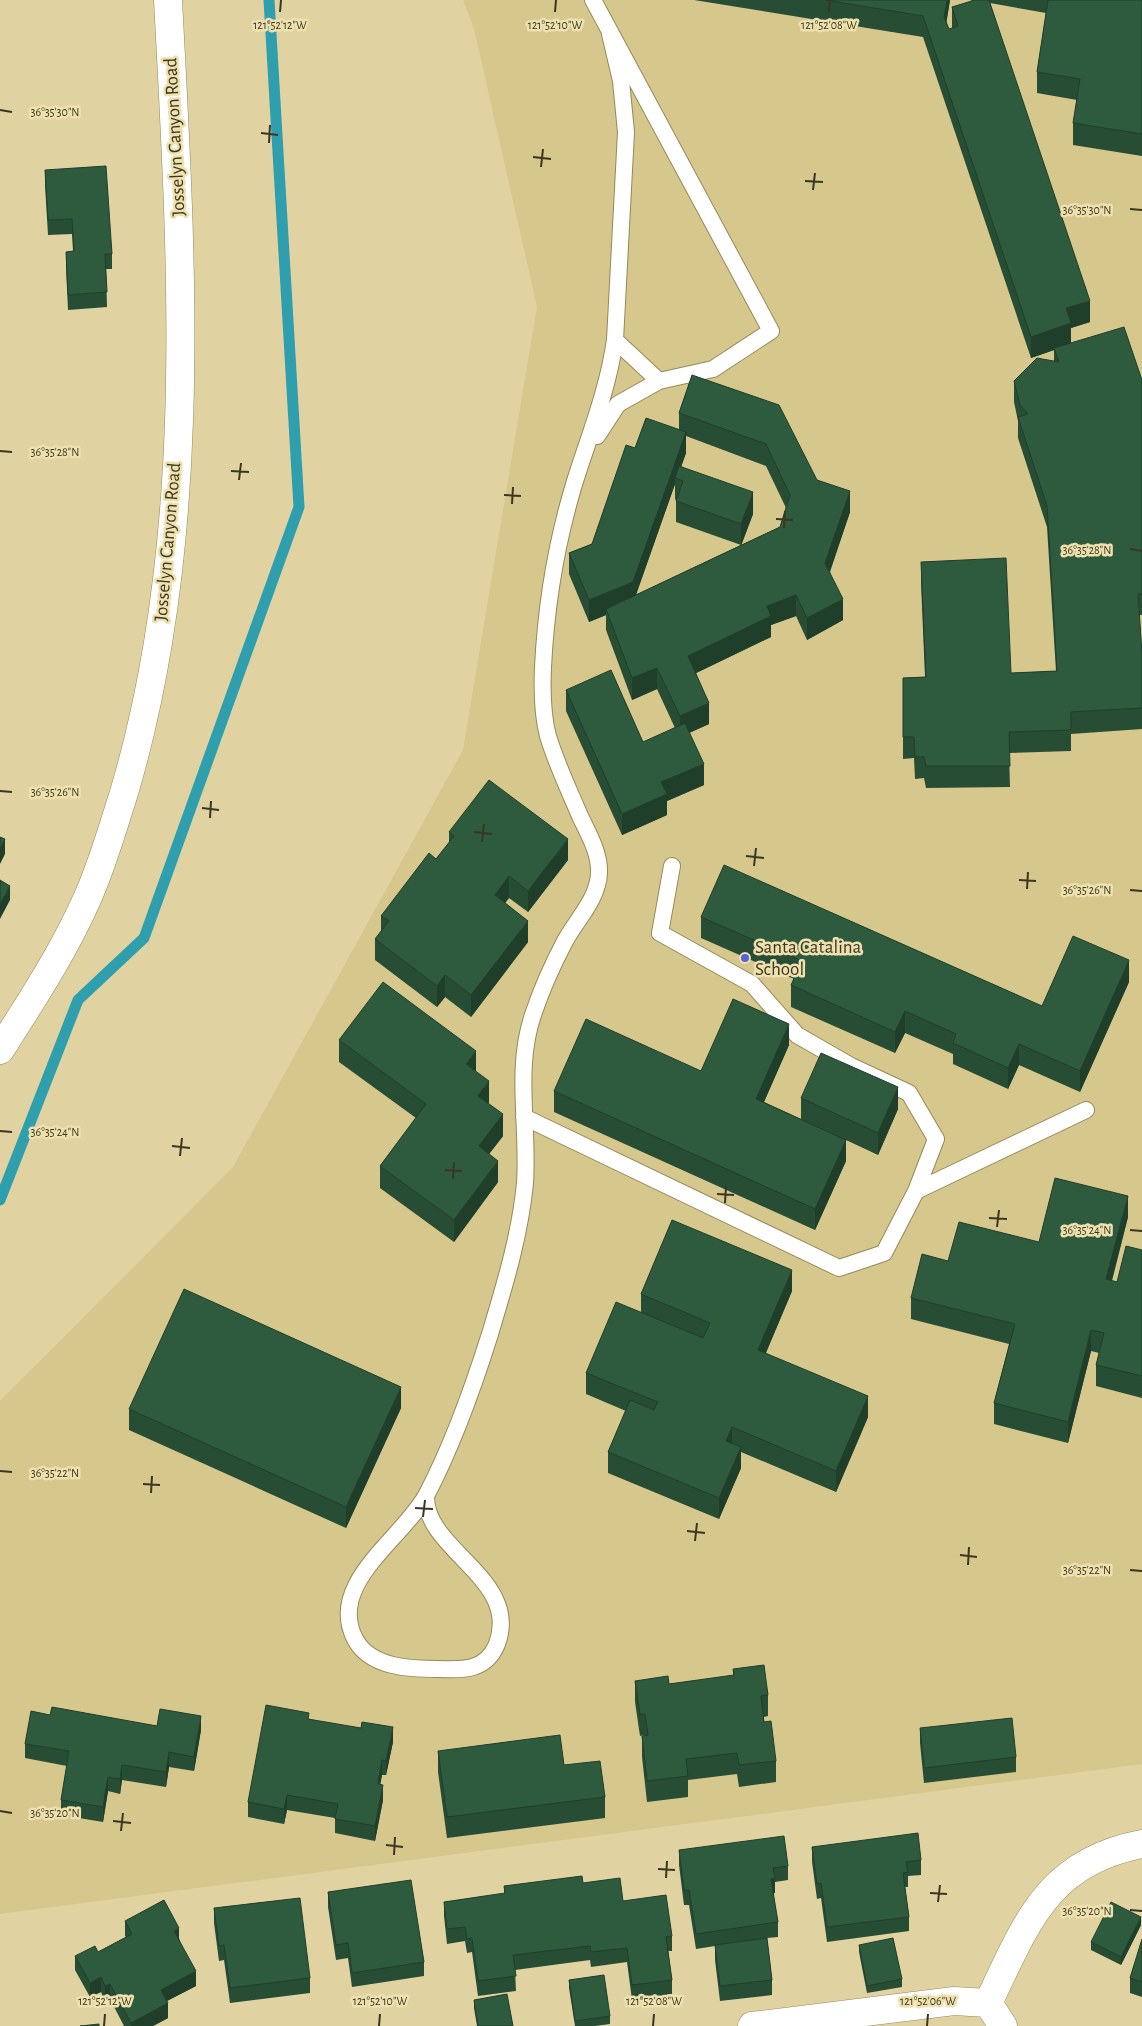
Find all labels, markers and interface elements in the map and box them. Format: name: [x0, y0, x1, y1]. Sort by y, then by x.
text: 121°52'12"W: [253, 19, 307, 31]
text: 121°52'10"W: [528, 19, 582, 31]
text: 121°52'08"W: [801, 19, 857, 31]
street label: Josselyn Canyon Road: [161, 57, 189, 217]
text: 36°35'30"N: [31, 106, 79, 118]
text: 36°35'30"N: [1063, 204, 1111, 216]
text: 36°35'28"N: [31, 446, 79, 458]
street label: Josselyn Canyon Road: [152, 462, 184, 622]
text: 36°35'28"N: [1063, 544, 1111, 556]
text: 36°35'26"N: [31, 786, 79, 798]
text: 36°35'26"N: [1063, 884, 1111, 896]
place label: Santa Catalina School: [755, 938, 862, 979]
marker: Santa Catalina School: [739, 952, 751, 964]
text: 36°35'24"N: [31, 1126, 79, 1138]
text: 36°35'24"N: [1063, 1224, 1111, 1236]
text: 36°35'22"N: [31, 1467, 79, 1479]
text: 36°35'22"N: [1063, 1564, 1111, 1576]
text: 36°35'20"N: [30, 1807, 80, 1819]
text: 36°35'20"N: [1062, 1905, 1112, 1917]
text: 121°52'12"W: [78, 1995, 132, 2007]
text: 121°52'10"W: [353, 1995, 407, 2007]
text: 121°52'08"W: [626, 1995, 682, 2007]
text: 121°52'06"W: [900, 1995, 956, 2007]

